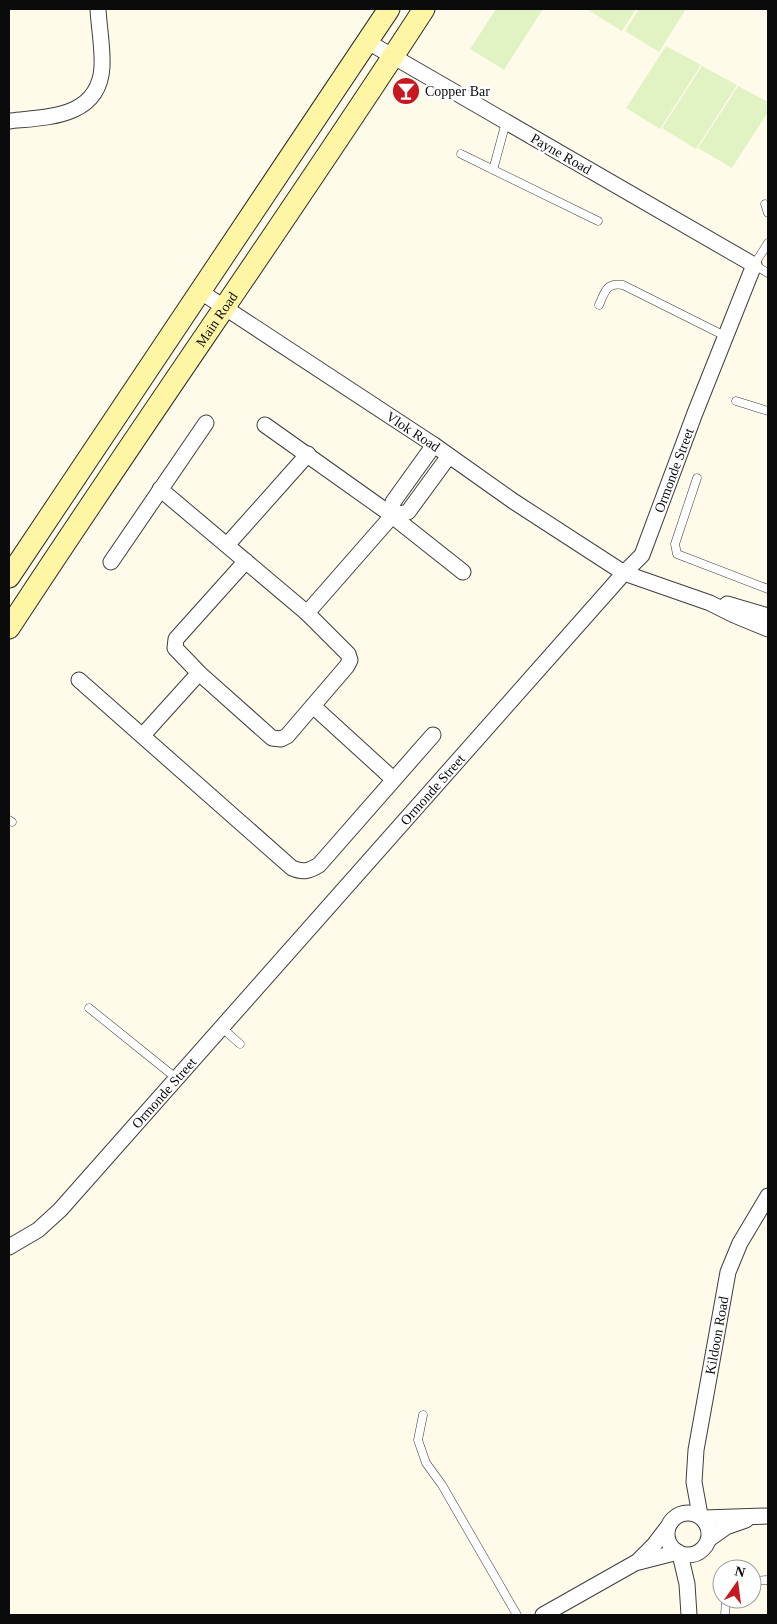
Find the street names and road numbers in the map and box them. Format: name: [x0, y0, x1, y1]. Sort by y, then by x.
street label: Payne Road: [528, 131, 594, 177]
street label: Main Road: [193, 289, 240, 349]
street label: Vlok Road: [384, 408, 443, 454]
street label: Ormonde Street: [651, 426, 696, 515]
street label: Ormonde Street: [397, 751, 468, 828]
street label: Ormonde Street: [129, 1054, 199, 1131]
street label: Kildoon Road: [702, 1295, 731, 1376]

